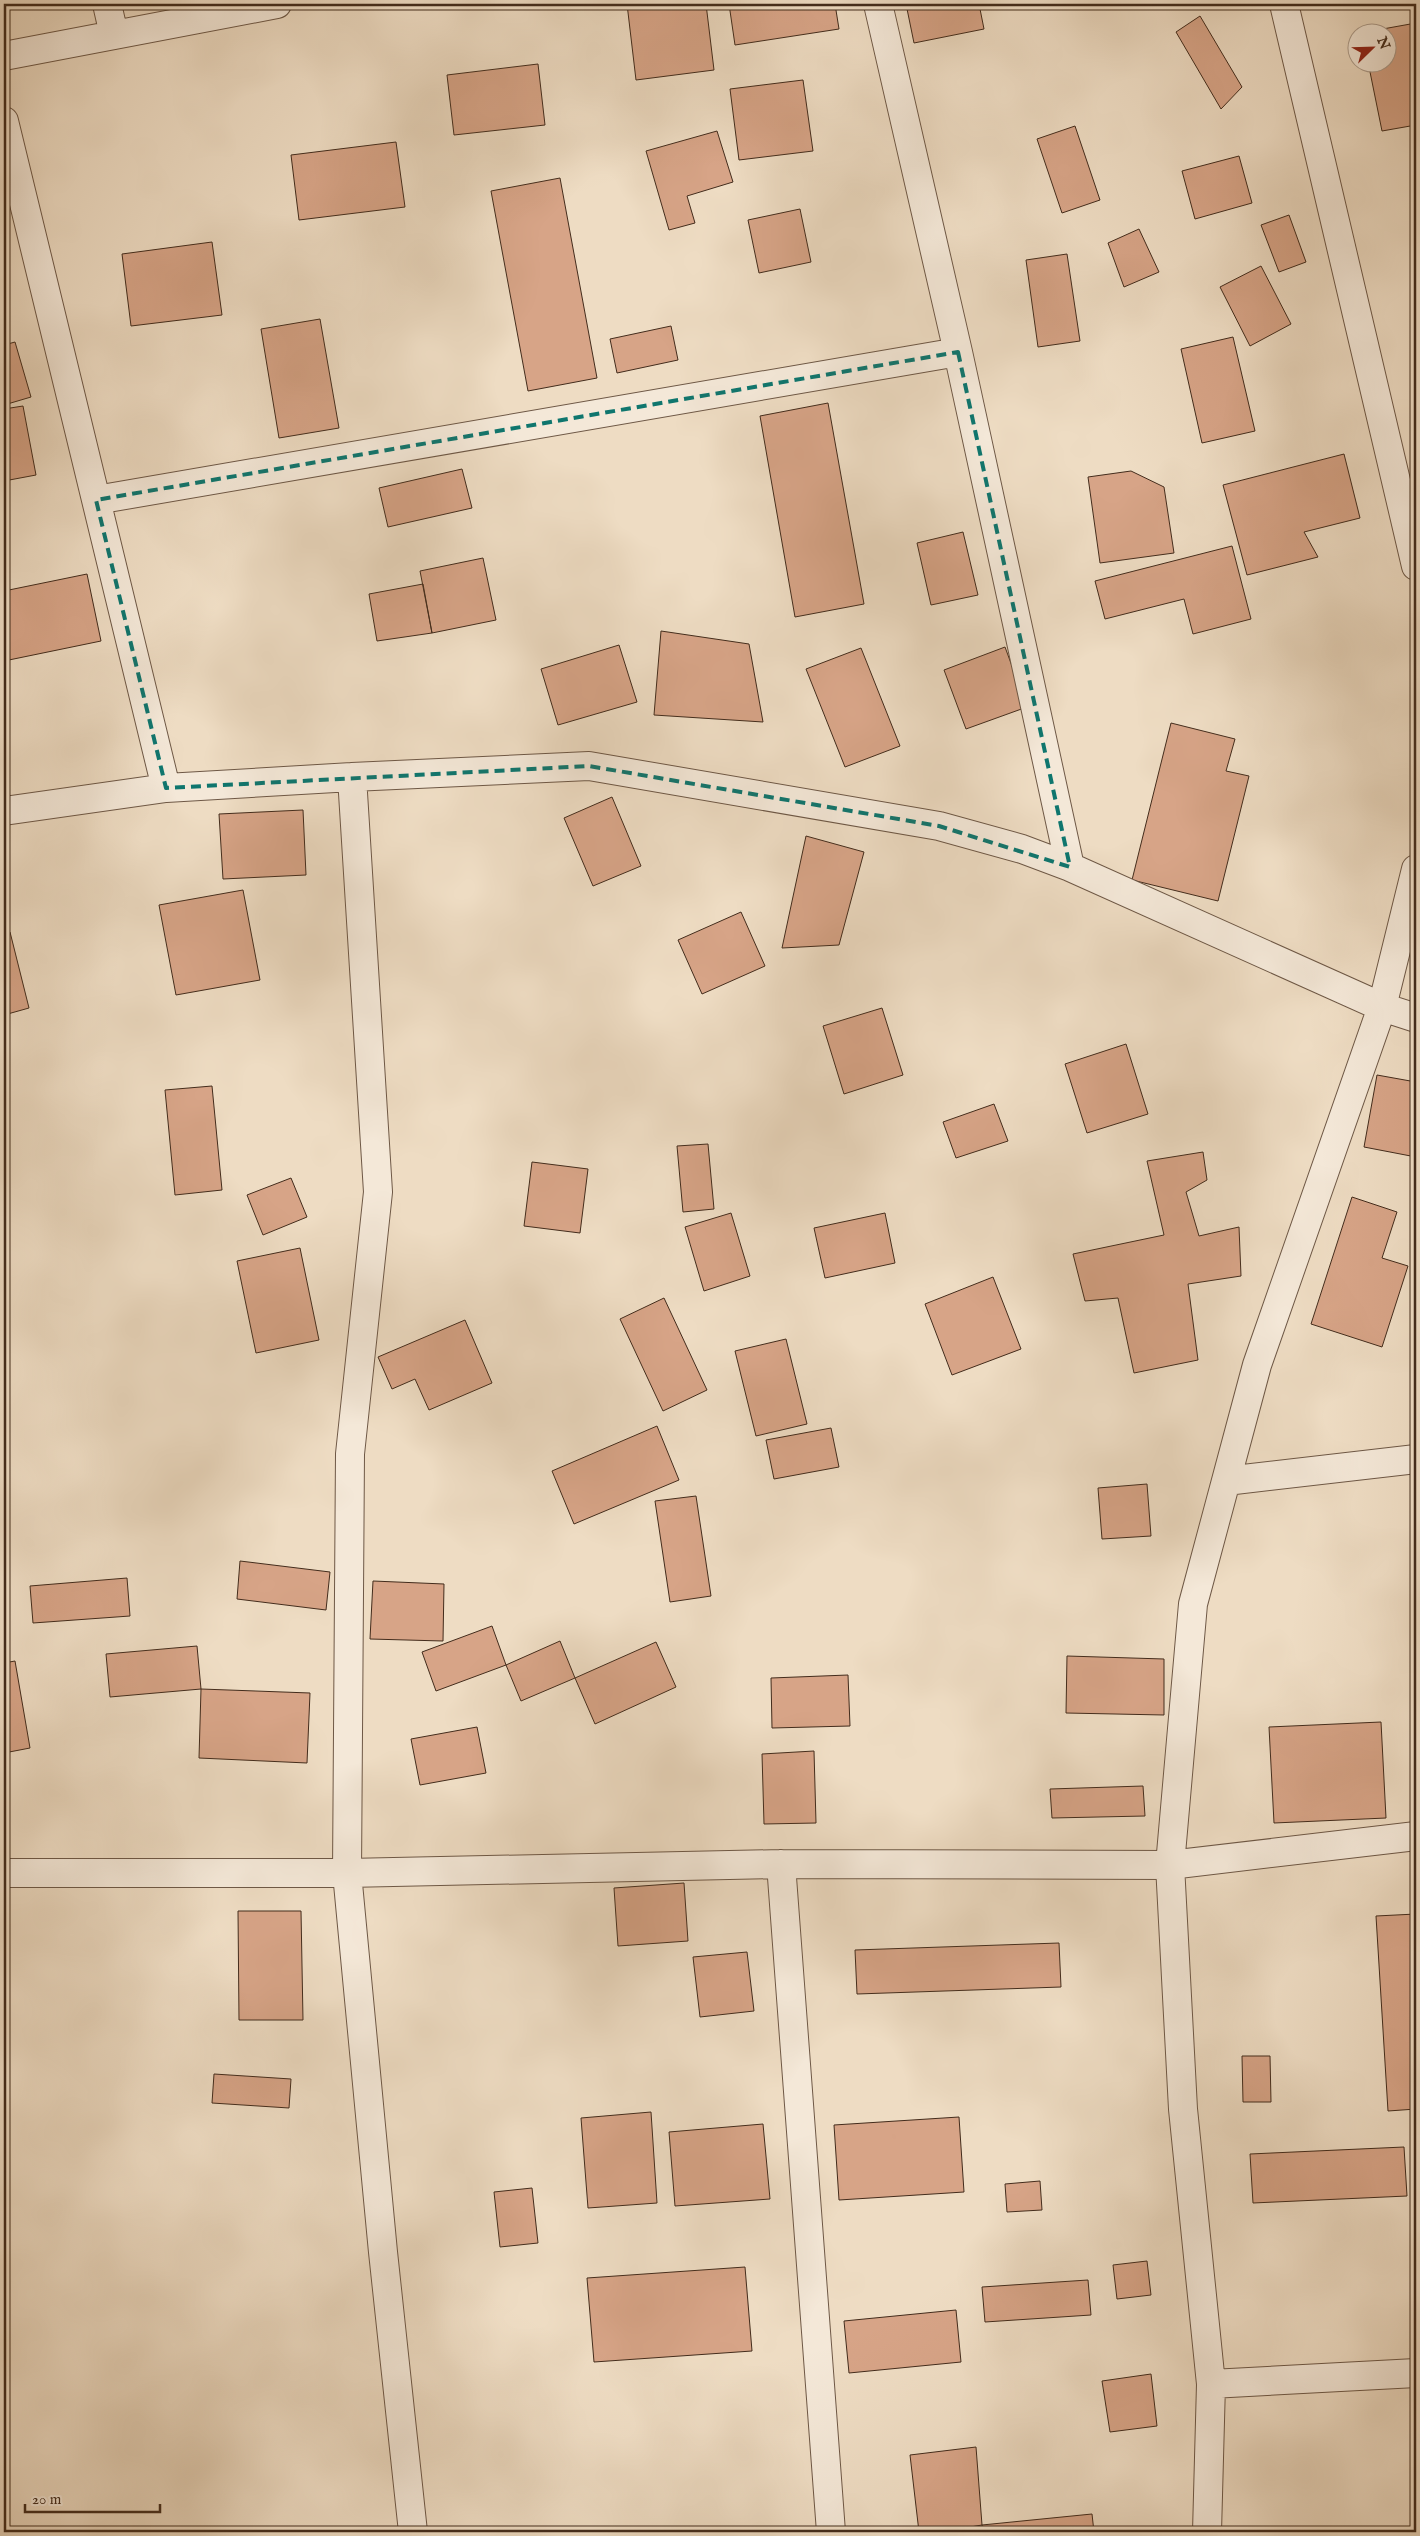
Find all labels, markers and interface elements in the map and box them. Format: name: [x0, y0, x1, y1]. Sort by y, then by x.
north arrow: [1348, 22, 1398, 72]
text: N: [1372, 33, 1394, 52]
scale bar: [25, 2481, 160, 2513]
text: 20 m: [32, 2490, 62, 2509]

